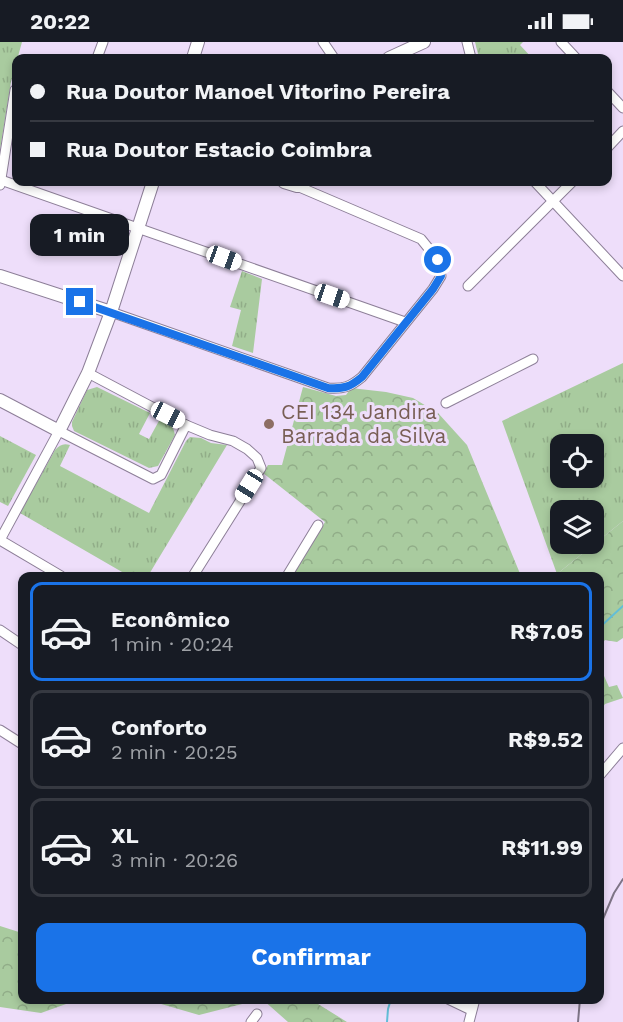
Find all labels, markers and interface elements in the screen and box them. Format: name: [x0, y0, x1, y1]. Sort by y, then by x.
text: 20:22: [30, 9, 90, 34]
text: Rua Doutor Manoel Vitorino Pereira: [66, 79, 450, 104]
text: Rua Doutor Estacio Coimbra: [66, 137, 372, 162]
callout: 1 min: [31, 215, 130, 257]
text: 1 min: [54, 223, 105, 247]
car: [204, 243, 244, 273]
route start: [424, 246, 451, 273]
car: [312, 282, 352, 310]
route end: [66, 288, 93, 315]
car: [148, 399, 188, 431]
place label: CEI 134 Jandira Barrada da Silva: [281, 399, 446, 448]
marker: CEI 134 Jandira Barrada da Silva: [262, 417, 276, 431]
map controls: [550, 434, 604, 554]
button: locate: [550, 434, 604, 488]
car: [232, 466, 266, 506]
button: layers: [550, 500, 604, 554]
icon: car: [39, 605, 93, 659]
text: Econômico: [111, 607, 230, 632]
text: R$7.05: [510, 619, 583, 644]
text: 1 min · 20:24: [111, 632, 234, 656]
icon: car: [39, 713, 93, 767]
text: Conforto: [111, 715, 207, 740]
text: R$9.52: [508, 727, 583, 752]
text: 2 min · 20:25: [111, 740, 238, 764]
icon: car: [39, 821, 93, 875]
text: XL: [111, 823, 139, 848]
text: R$11.99: [501, 835, 583, 860]
text: 3 min · 20:26: [111, 848, 238, 872]
button: Confirmar: [36, 923, 586, 992]

